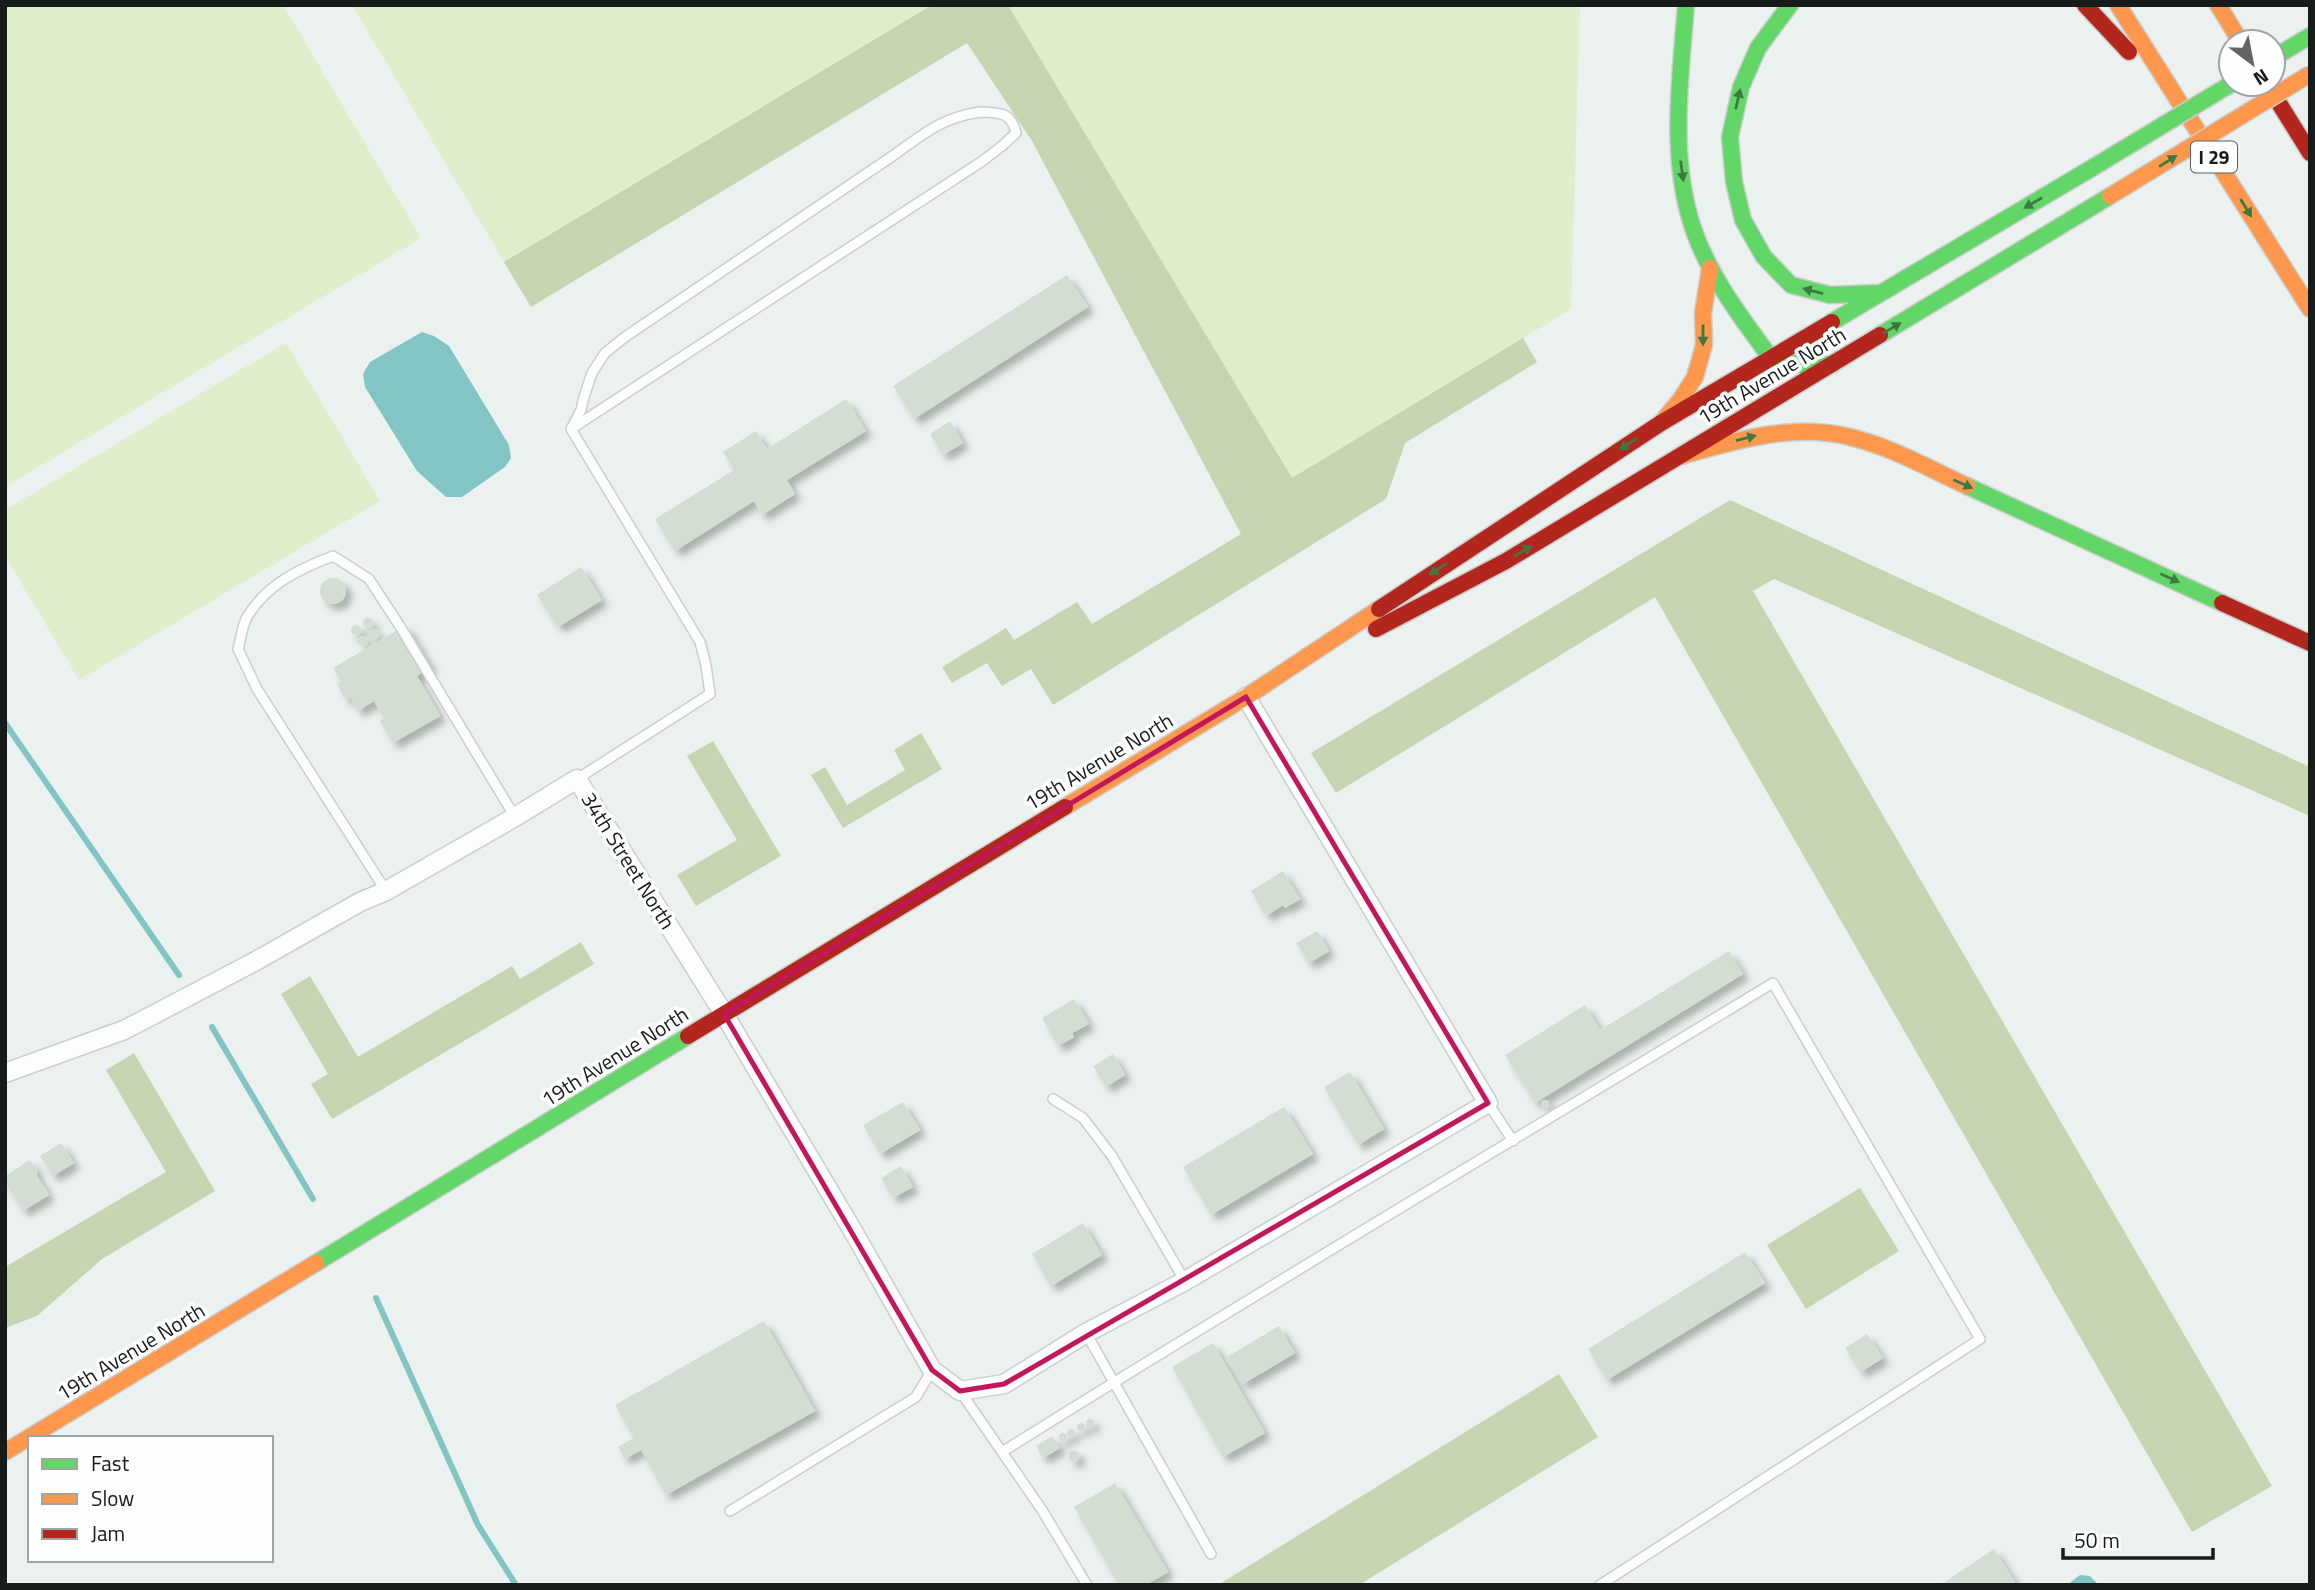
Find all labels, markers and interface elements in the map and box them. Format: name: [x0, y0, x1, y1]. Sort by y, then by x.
north arrow: [2217, 28, 2287, 98]
text: N: [2248, 62, 2275, 94]
one-way arrow: [1733, 87, 1744, 109]
road number: I 29: [2191, 141, 2237, 172]
one-way arrow: [2159, 154, 2178, 167]
one-way arrow: [1676, 160, 1687, 182]
one-way arrow: [2024, 197, 2043, 209]
one-way arrow: [2240, 198, 2253, 217]
one-way arrow: [1802, 285, 1823, 295]
street label: 19th Avenue North: [1691, 318, 1852, 432]
one-way arrow: [1882, 322, 1901, 335]
one-way arrow: [1697, 324, 1709, 346]
one-way arrow: [1736, 432, 1758, 443]
one-way arrow: [1619, 438, 1638, 451]
one-way arrow: [1953, 478, 1973, 490]
one-way arrow: [1514, 545, 1533, 557]
one-way arrow: [1429, 562, 1447, 576]
one-way arrow: [2160, 572, 2180, 584]
street label: 19th Avenue North: [1018, 704, 1179, 818]
street label: 34th Street North: [574, 786, 684, 935]
street label: 19th Avenue North: [535, 998, 694, 1114]
street label: 19th Avenue North: [50, 1294, 211, 1408]
legend: [28, 1436, 273, 1562]
text: Fast: [91, 1447, 130, 1479]
text: Slow: [91, 1482, 134, 1514]
scale bar: [2063, 1516, 2214, 1560]
text: Jam: [91, 1517, 125, 1549]
text: 50 m: [2074, 1524, 2120, 1556]

